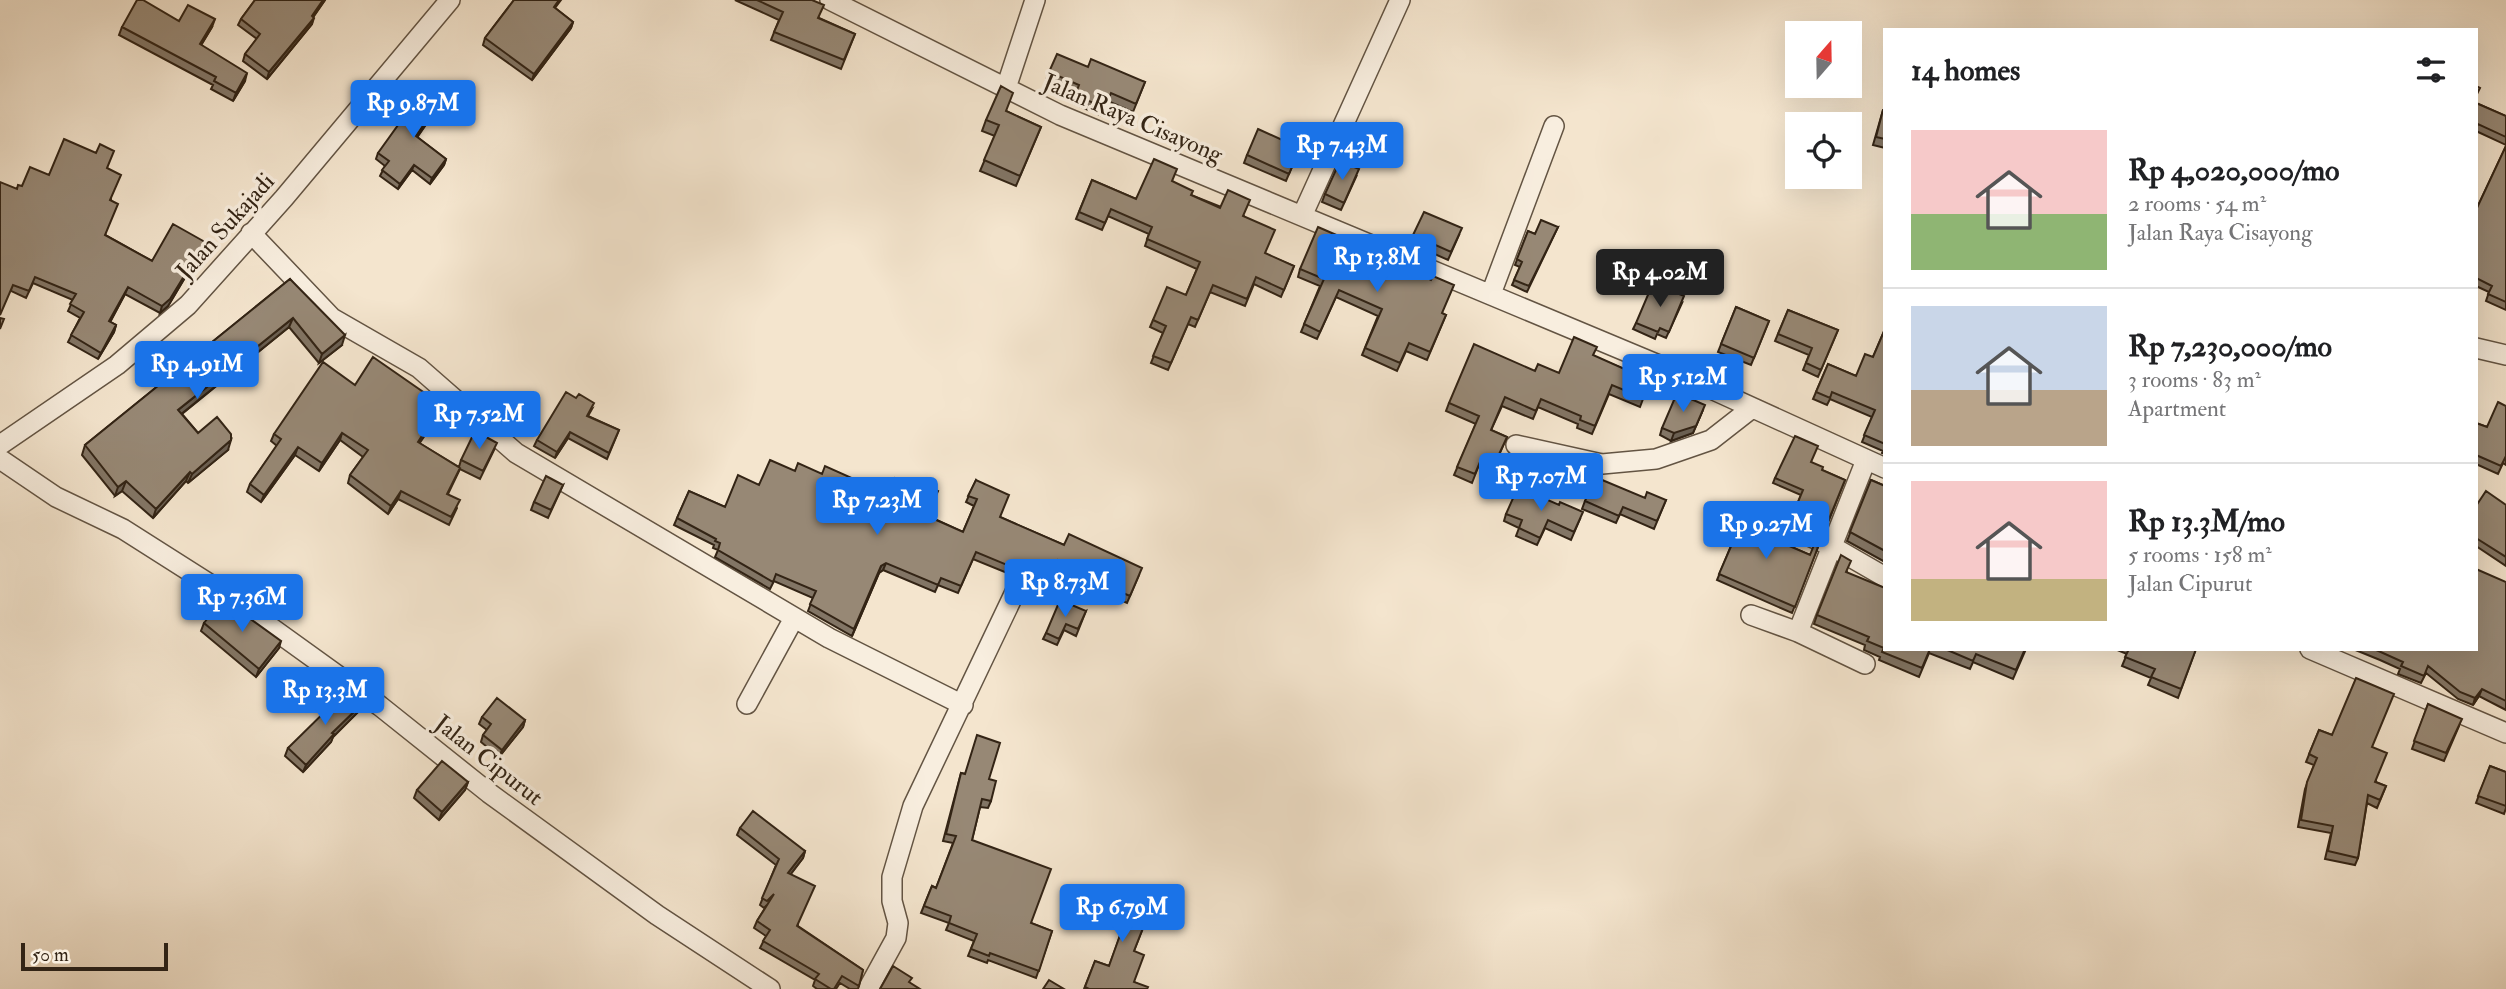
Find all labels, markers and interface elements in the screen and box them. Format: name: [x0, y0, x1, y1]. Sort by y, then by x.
north arrow: [1785, 21, 1862, 98]
map controls: [1785, 21, 1862, 189]
icon: filters: [2412, 51, 2450, 89]
text: 14 homes: [1911, 52, 2020, 89]
street label: Jalan Raya Cisayong: [1037, 66, 1229, 171]
pin: Rp 9.87M: [341, 80, 485, 140]
text: Rp 9.87M: [367, 88, 459, 117]
button: locate: [1785, 112, 1862, 189]
pin: Rp 7.43M: [1270, 122, 1414, 182]
text: Rp 7.43M: [1296, 130, 1388, 159]
text: Rp 4,020,000/mo: [2128, 152, 2340, 189]
icon: home: [1967, 158, 2051, 242]
street label: Jalan Sukajadi: [169, 167, 281, 287]
text: 2 rooms · 54 m²: [2128, 189, 2266, 218]
text: Jalan Raya Cisayong: [2128, 218, 2312, 247]
pin: Rp 13.8M: [1305, 234, 1449, 294]
text: Rp 13.8M: [1333, 242, 1421, 271]
pin: Rp 4.02M: [1588, 250, 1732, 309]
text: Rp 4.02M: [1612, 257, 1708, 286]
text: Rp 7,230,000/mo: [2128, 328, 2332, 365]
icon: home: [1967, 334, 2051, 418]
pin: Rp 4.91M: [125, 342, 269, 401]
text: Rp 4.91M: [151, 349, 243, 378]
pin: Rp 5.12M: [1611, 354, 1755, 414]
text: Rp 5.12M: [1638, 362, 1728, 391]
text: 3 rooms · 83 m²: [2128, 365, 2261, 394]
pin: Rp 7.52M: [407, 392, 551, 451]
text: Apartment: [2128, 394, 2226, 423]
text: Rp 7.52M: [433, 399, 525, 428]
pin: Rp 7.07M: [1469, 454, 1613, 513]
text: Rp 7.07M: [1495, 461, 1587, 490]
pin: Rp 7.23M: [805, 477, 949, 537]
text: Rp 7.23M: [832, 485, 922, 514]
pin: Rp 9.27M: [1694, 502, 1838, 561]
text: Rp 13.3M/mo: [2128, 503, 2285, 540]
text: Rp 9.27M: [1719, 509, 1813, 538]
icon: home: [1967, 509, 2051, 593]
text: 5 rooms · 158 m²: [2128, 540, 2272, 569]
pin: Rp 8.73M: [993, 560, 1137, 619]
text: Rp 8.73M: [1021, 567, 1109, 596]
text: Jalan Cipurut: [2128, 569, 2252, 598]
pin: Rp 7.36M: [170, 574, 314, 634]
text: Rp 7.36M: [197, 582, 287, 611]
pin: Rp 13.3M: [253, 668, 397, 727]
text: Rp 13.3M: [282, 675, 368, 704]
street label: Jalan Cipurut: [427, 708, 550, 813]
pin: Rp 6.79M: [1050, 884, 1194, 944]
text: Rp 6.79M: [1076, 892, 1168, 921]
scale bar: [21, 940, 168, 972]
text: 50 m: [32, 943, 69, 967]

